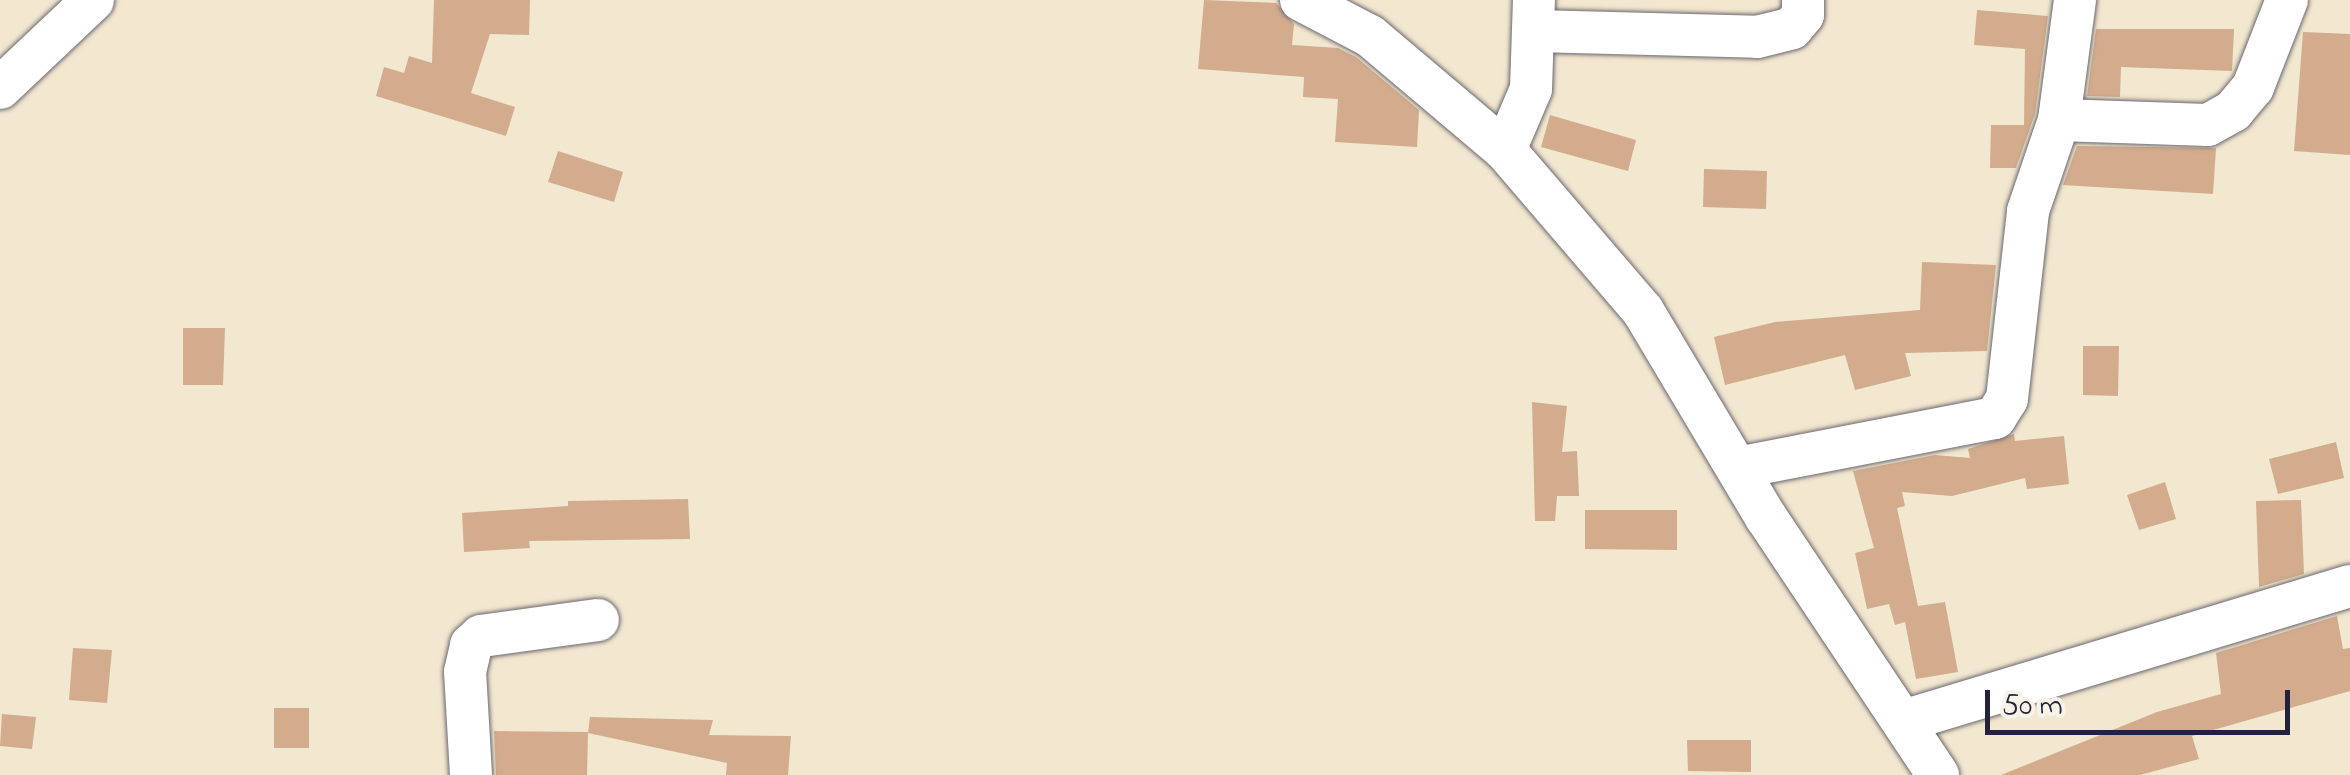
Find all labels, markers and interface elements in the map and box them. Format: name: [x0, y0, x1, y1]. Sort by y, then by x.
scale bar: [1990, 670, 2295, 732]
text: 50 m: [2002, 685, 2063, 729]

